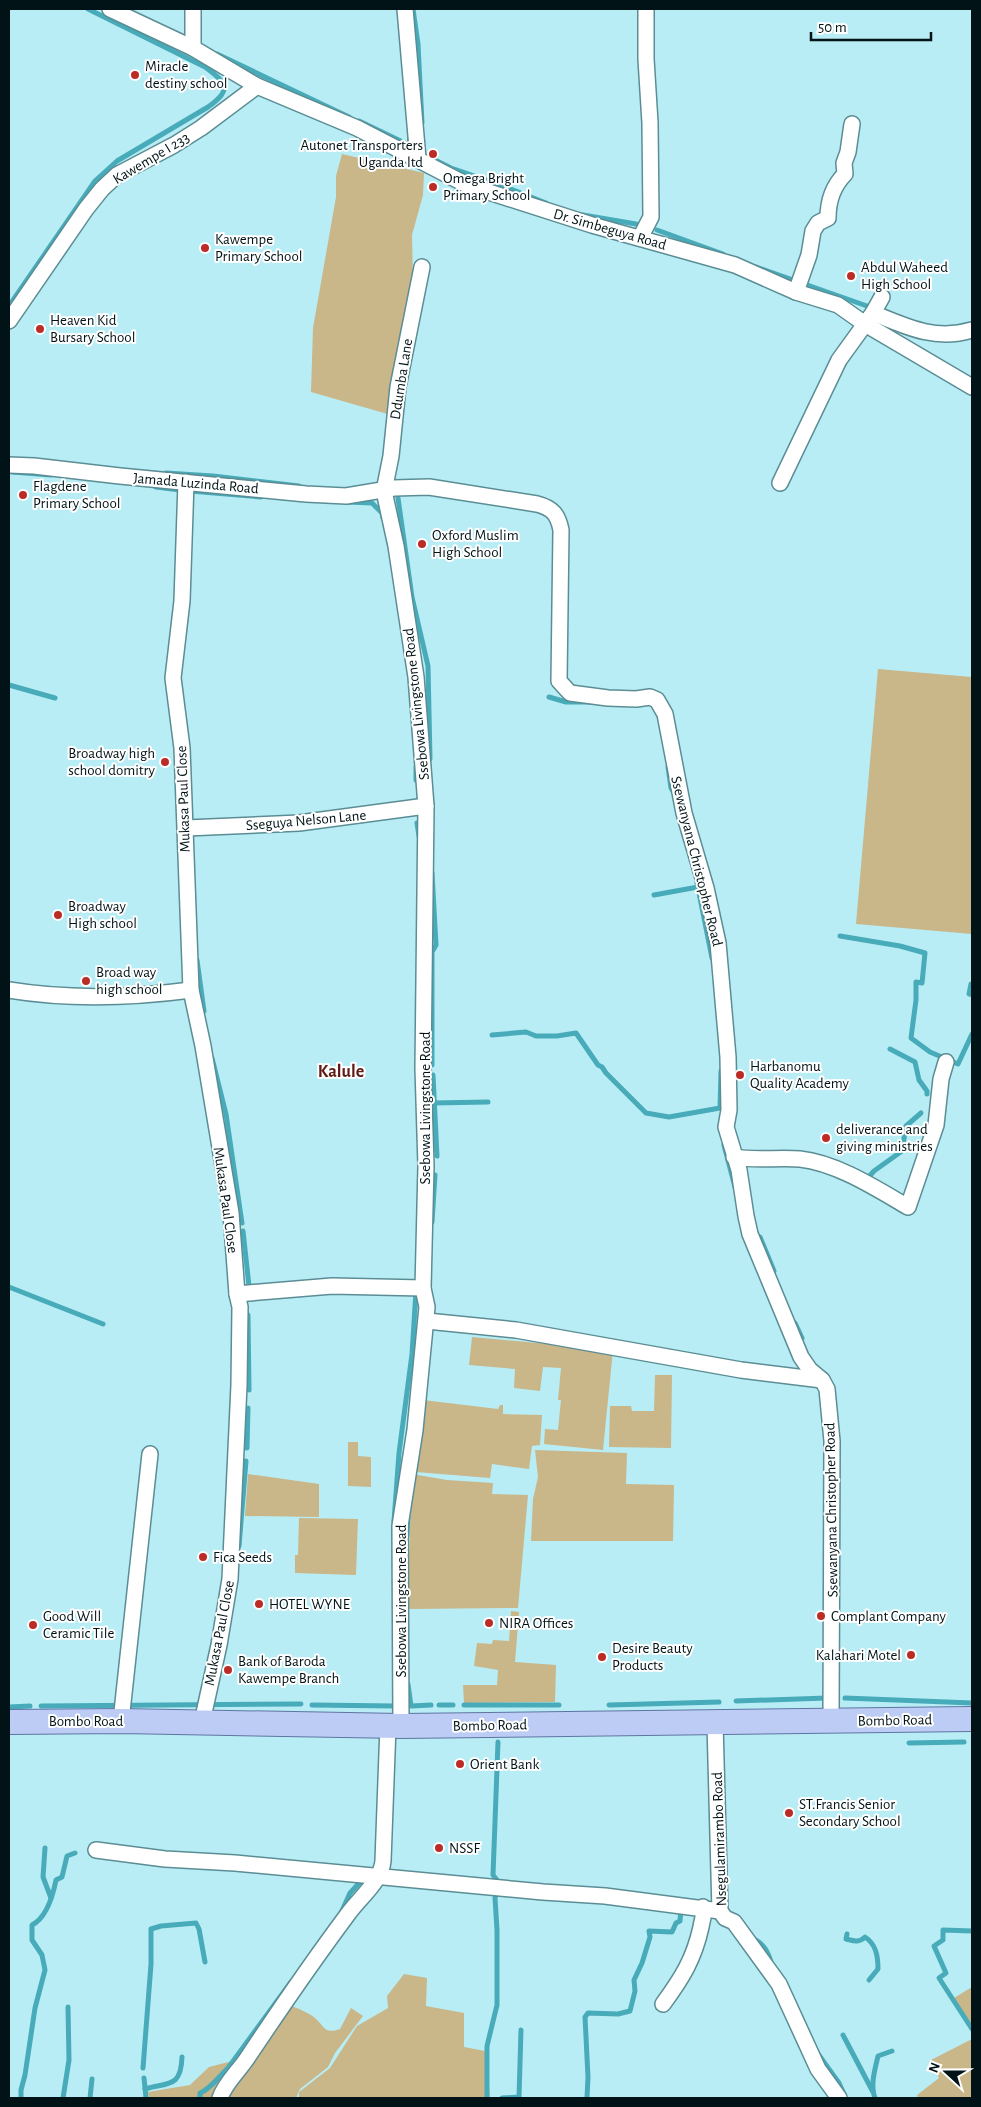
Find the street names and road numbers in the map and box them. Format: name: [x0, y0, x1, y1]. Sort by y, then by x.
street label: Kawempe I 233: [110, 130, 192, 187]
street label: Dr. Simbeguya Road: [552, 206, 668, 253]
street label: Ddumba Lane: [388, 337, 415, 421]
street label: Jamada Luzinda Road: [133, 471, 259, 496]
street label: Ssebowa Livingstone Road: [401, 627, 432, 781]
street label: Mukasa Paul Close: [174, 745, 193, 853]
street label: Ssewanyana Christopher Road: [668, 775, 725, 948]
street label: Sseguya Nelson Lane: [245, 808, 367, 833]
street label: Ssebowa Livingstone Road: [418, 1031, 433, 1184]
street label: Mukasa Paul Close: [211, 1146, 240, 1254]
street label: Ssewanyana Christopher Road: [822, 1422, 841, 1597]
street label: Ssebowa Livingstone Road: [394, 1524, 409, 1677]
street label: Mukasa Paul Close: [202, 1579, 237, 1687]
street label: Bombo Road: [858, 1712, 933, 1729]
street label: Bombo Road: [49, 1714, 123, 1729]
street label: Bombo Road: [453, 1717, 528, 1734]
street label: Nsegulamirambo Road: [710, 1771, 729, 1906]

